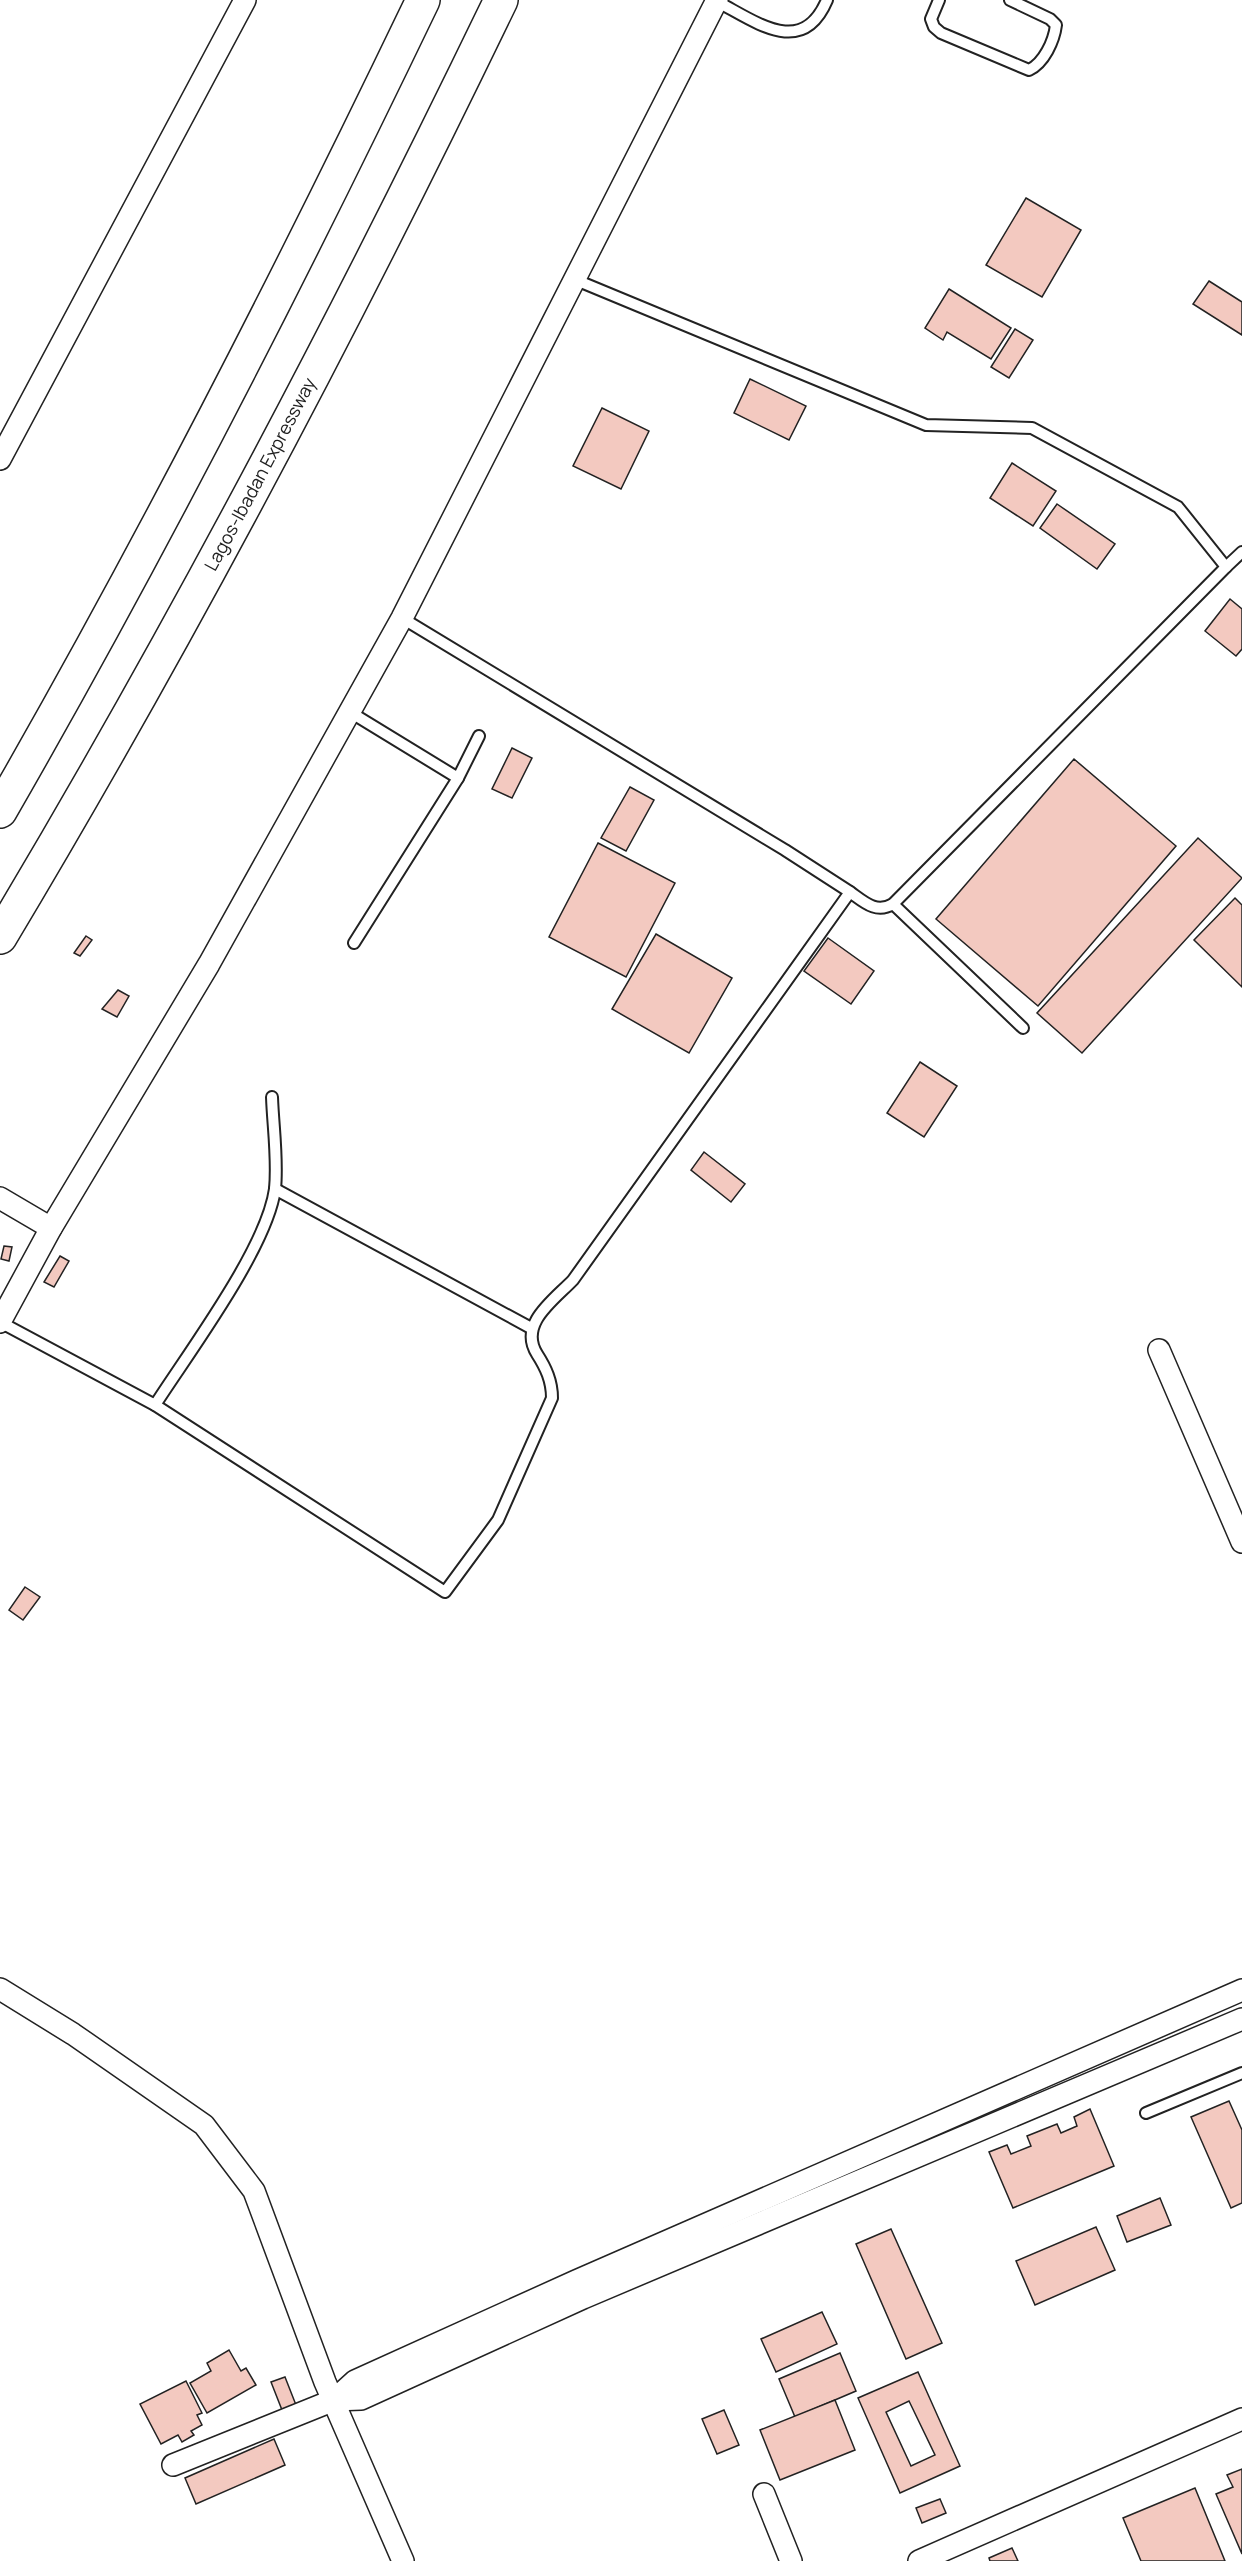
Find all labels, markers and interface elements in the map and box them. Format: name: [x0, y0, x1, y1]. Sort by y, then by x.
street label: Lagos-Ibadan Expressway: [198, 373, 321, 575]

